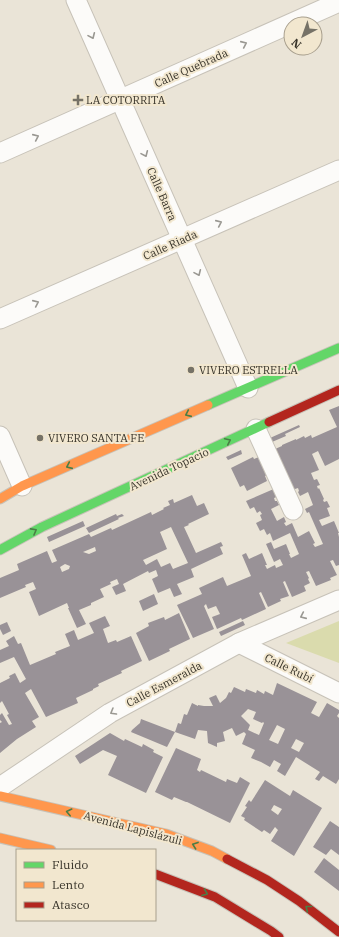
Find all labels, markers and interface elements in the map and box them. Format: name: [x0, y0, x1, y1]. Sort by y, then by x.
north arrow: [283, 16, 323, 56]
one-way arrow: [87, 31, 95, 39]
text: N: [288, 35, 304, 52]
one-way arrow: [240, 41, 247, 49]
street label: Calle Quebrada: [152, 46, 230, 90]
place label: LA COTORRITA: [86, 93, 166, 107]
marker: LA COTORRITA: [73, 95, 83, 105]
one-way arrow: [31, 134, 39, 142]
one-way arrow: [140, 150, 148, 158]
street label: Calle Barra: [144, 165, 180, 223]
one-way arrow: [214, 220, 222, 228]
street label: Calle Riada: [141, 227, 199, 263]
one-way arrow: [193, 270, 201, 277]
one-way arrow: [32, 300, 39, 308]
place label: VIVERO ESTRELLA: [199, 363, 298, 377]
marker: VIVERO ESTRELLA: [186, 365, 196, 375]
one-way arrow: [184, 409, 192, 417]
place label: VIVERO SANTA FE: [48, 431, 144, 445]
marker: VIVERO SANTA FE: [35, 433, 45, 443]
one-way arrow: [225, 438, 232, 446]
street label: Avenida Topacio: [127, 445, 211, 493]
one-way arrow: [65, 461, 73, 469]
one-way arrow: [30, 529, 37, 536]
one-way arrow: [300, 611, 307, 619]
street label: Calle Rubí: [262, 650, 316, 686]
street label: Calle Esmeralda: [124, 658, 204, 710]
one-way arrow: [110, 708, 117, 715]
one-way arrow: [66, 808, 73, 817]
street label: Avenida Lapislázuli: [82, 808, 184, 848]
one-way arrow: [192, 841, 199, 850]
legend: [16, 849, 156, 921]
text: Fluido: [52, 857, 89, 872]
text: Lento: [52, 877, 84, 892]
one-way arrow: [201, 888, 208, 896]
text: Atasco: [52, 897, 90, 912]
one-way arrow: [306, 905, 313, 912]

